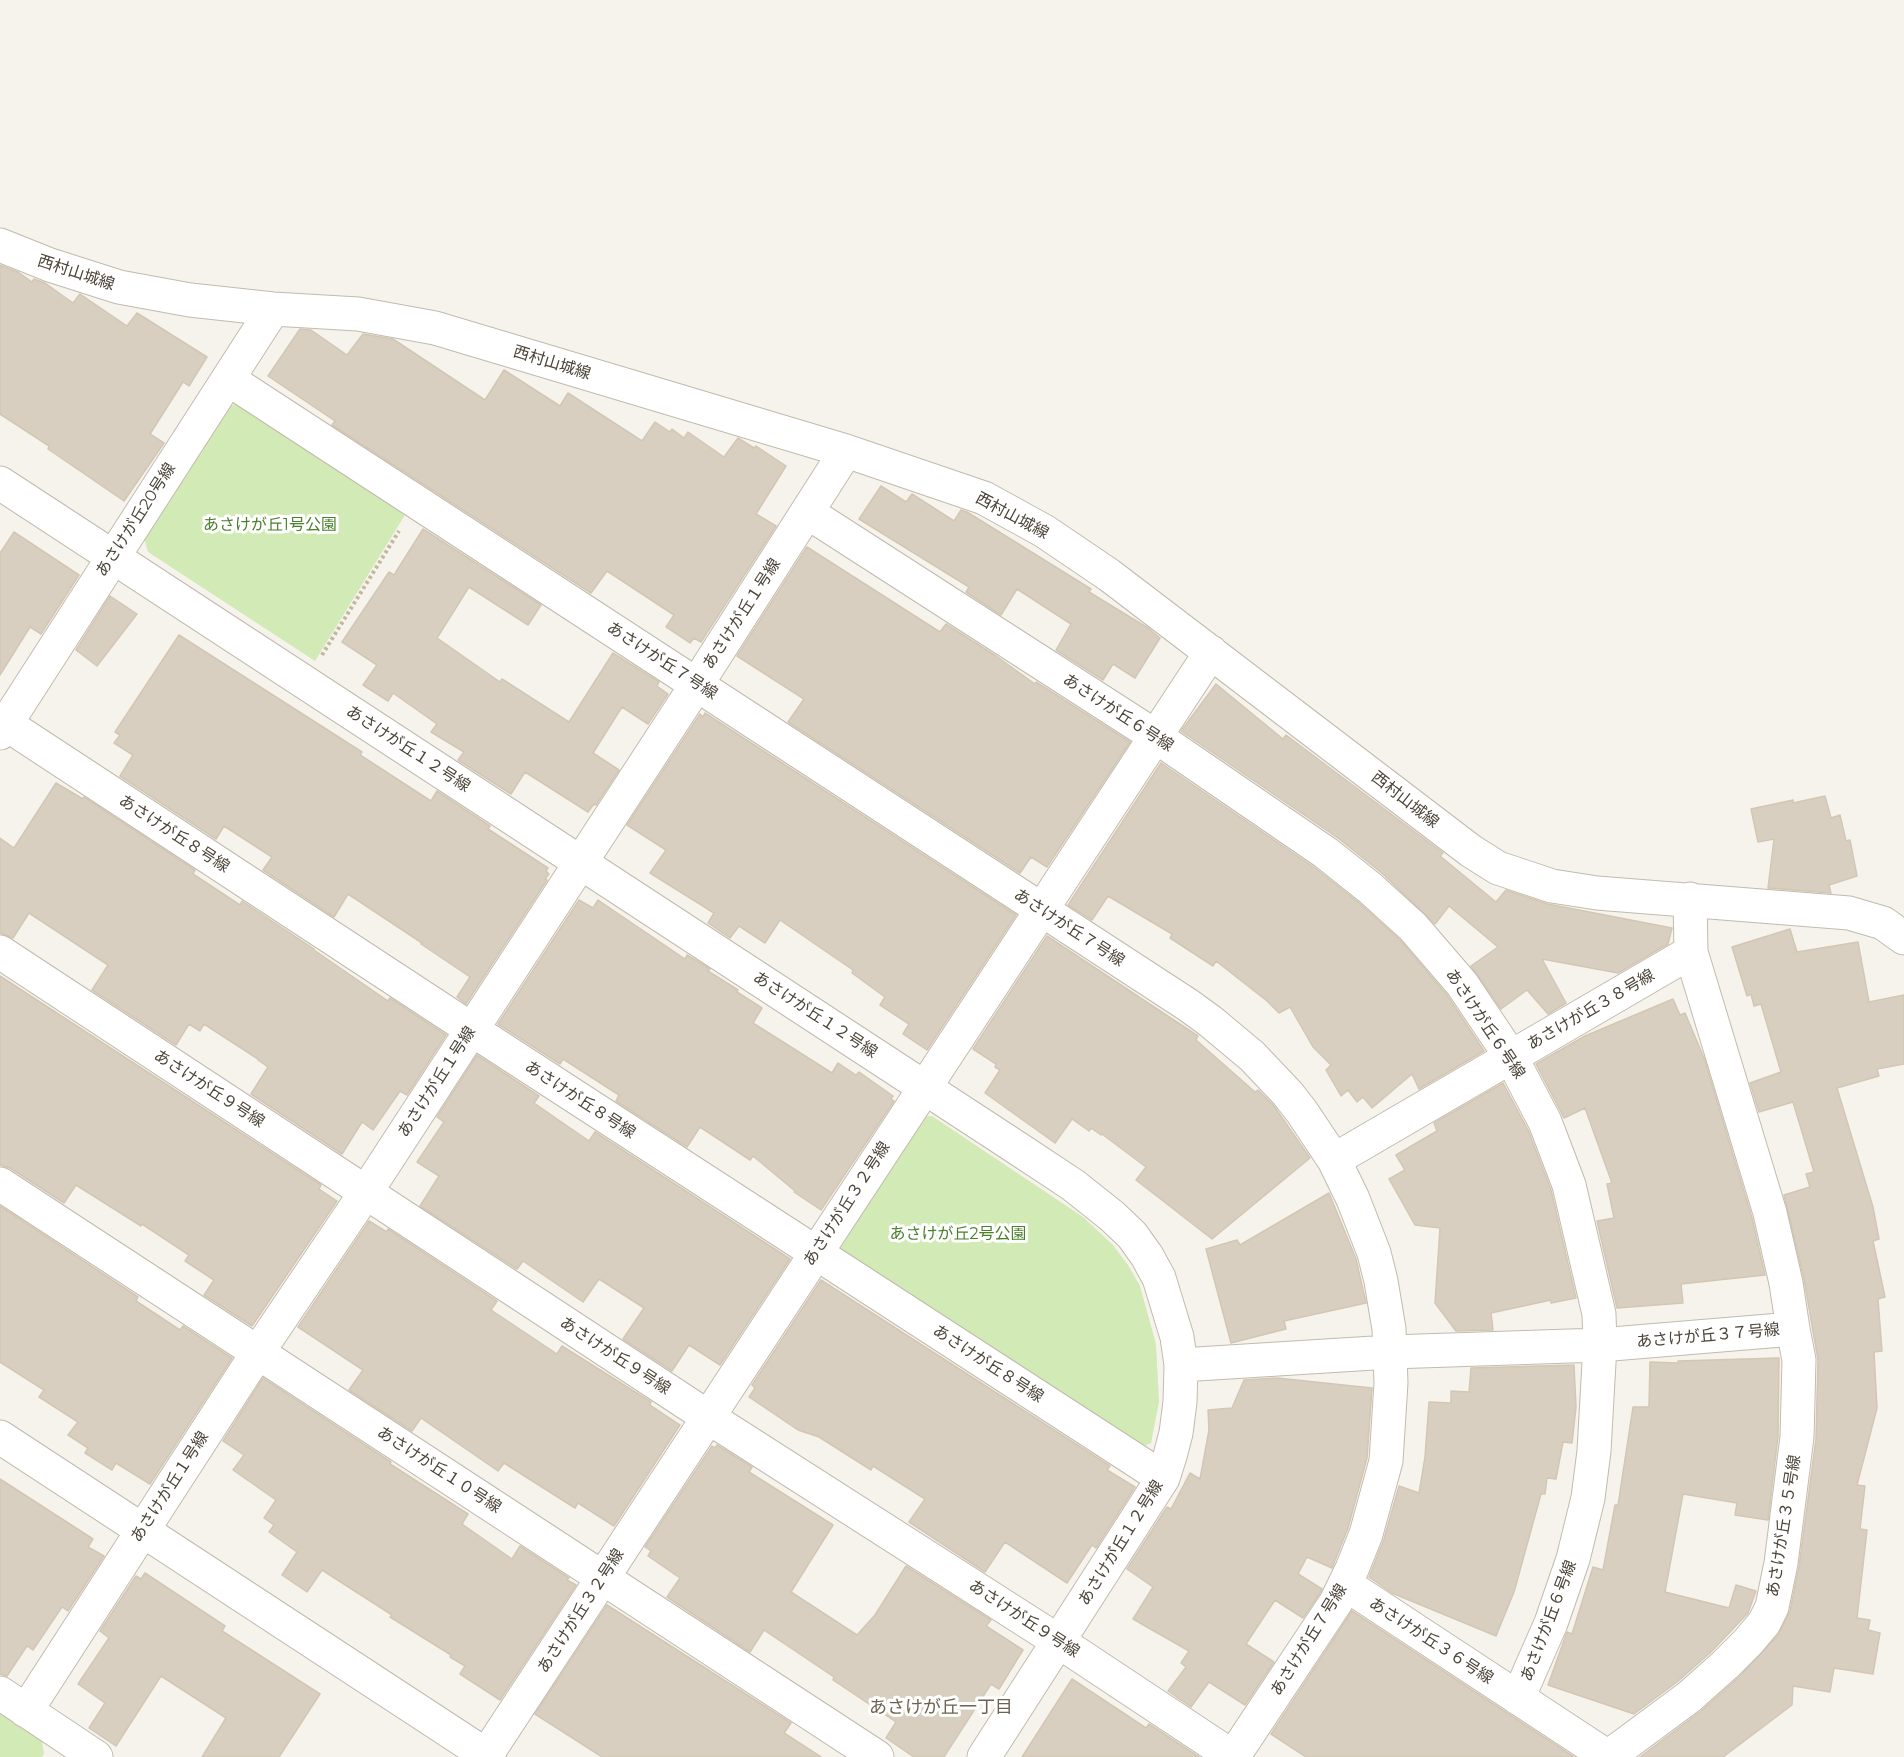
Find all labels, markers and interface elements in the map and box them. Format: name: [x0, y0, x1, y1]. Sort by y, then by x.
street label: 西村山城線: [35, 252, 117, 294]
street label: 西村山城線: [511, 342, 593, 384]
street label: あさけが丘20号線: [92, 460, 180, 580]
street label: 西村山城線: [972, 489, 1052, 543]
park label: あさけが丘1号公園: [203, 515, 337, 535]
street label: あさけが丘１号線: [699, 555, 785, 673]
street label: あさけが丘７号線: [603, 618, 721, 704]
street label: あさけが丘６号線: [1059, 670, 1177, 756]
street label: あさけが丘１２号線: [342, 702, 474, 796]
street label: 西村山城線: [1368, 768, 1442, 832]
street label: あさけが丘８号線: [115, 791, 233, 877]
street label: あさけが丘７号線: [1010, 885, 1128, 971]
street label: あさけが丘６号線: [1441, 966, 1529, 1082]
street label: あさけが丘３８号線: [1524, 966, 1658, 1054]
street label: あさけが丘１２号線: [749, 968, 881, 1062]
street label: あさけが丘１号線: [394, 1023, 480, 1141]
street label: あさけが丘９号線: [150, 1046, 268, 1132]
street label: あさけが丘８号線: [521, 1057, 639, 1143]
street label: あさけが丘３２号線: [800, 1138, 894, 1270]
park label: あさけが丘2号公園: [889, 1224, 1027, 1244]
street label: あさけが丘９号線: [556, 1313, 674, 1399]
street label: あさけが丘３７号線: [1635, 1320, 1781, 1352]
street label: あさけが丘８号線: [929, 1321, 1047, 1407]
street label: あさけが丘１０号線: [373, 1423, 505, 1517]
street label: あさけが丘１号線: [127, 1428, 213, 1546]
street label: あさけが丘３５号線: [1763, 1453, 1805, 1599]
street label: あさけが丘１２号線: [1075, 1477, 1167, 1609]
street label: あさけが丘３２号線: [534, 1545, 628, 1677]
street label: あさけが丘６号線: [1517, 1558, 1581, 1684]
street label: あさけが丘９号線: [965, 1576, 1083, 1662]
street label: あさけが丘７号線: [1267, 1581, 1351, 1699]
street label: あさけが丘３６号線: [1365, 1594, 1497, 1688]
district label: あさけが丘一丁目: [869, 1697, 1013, 1719]

